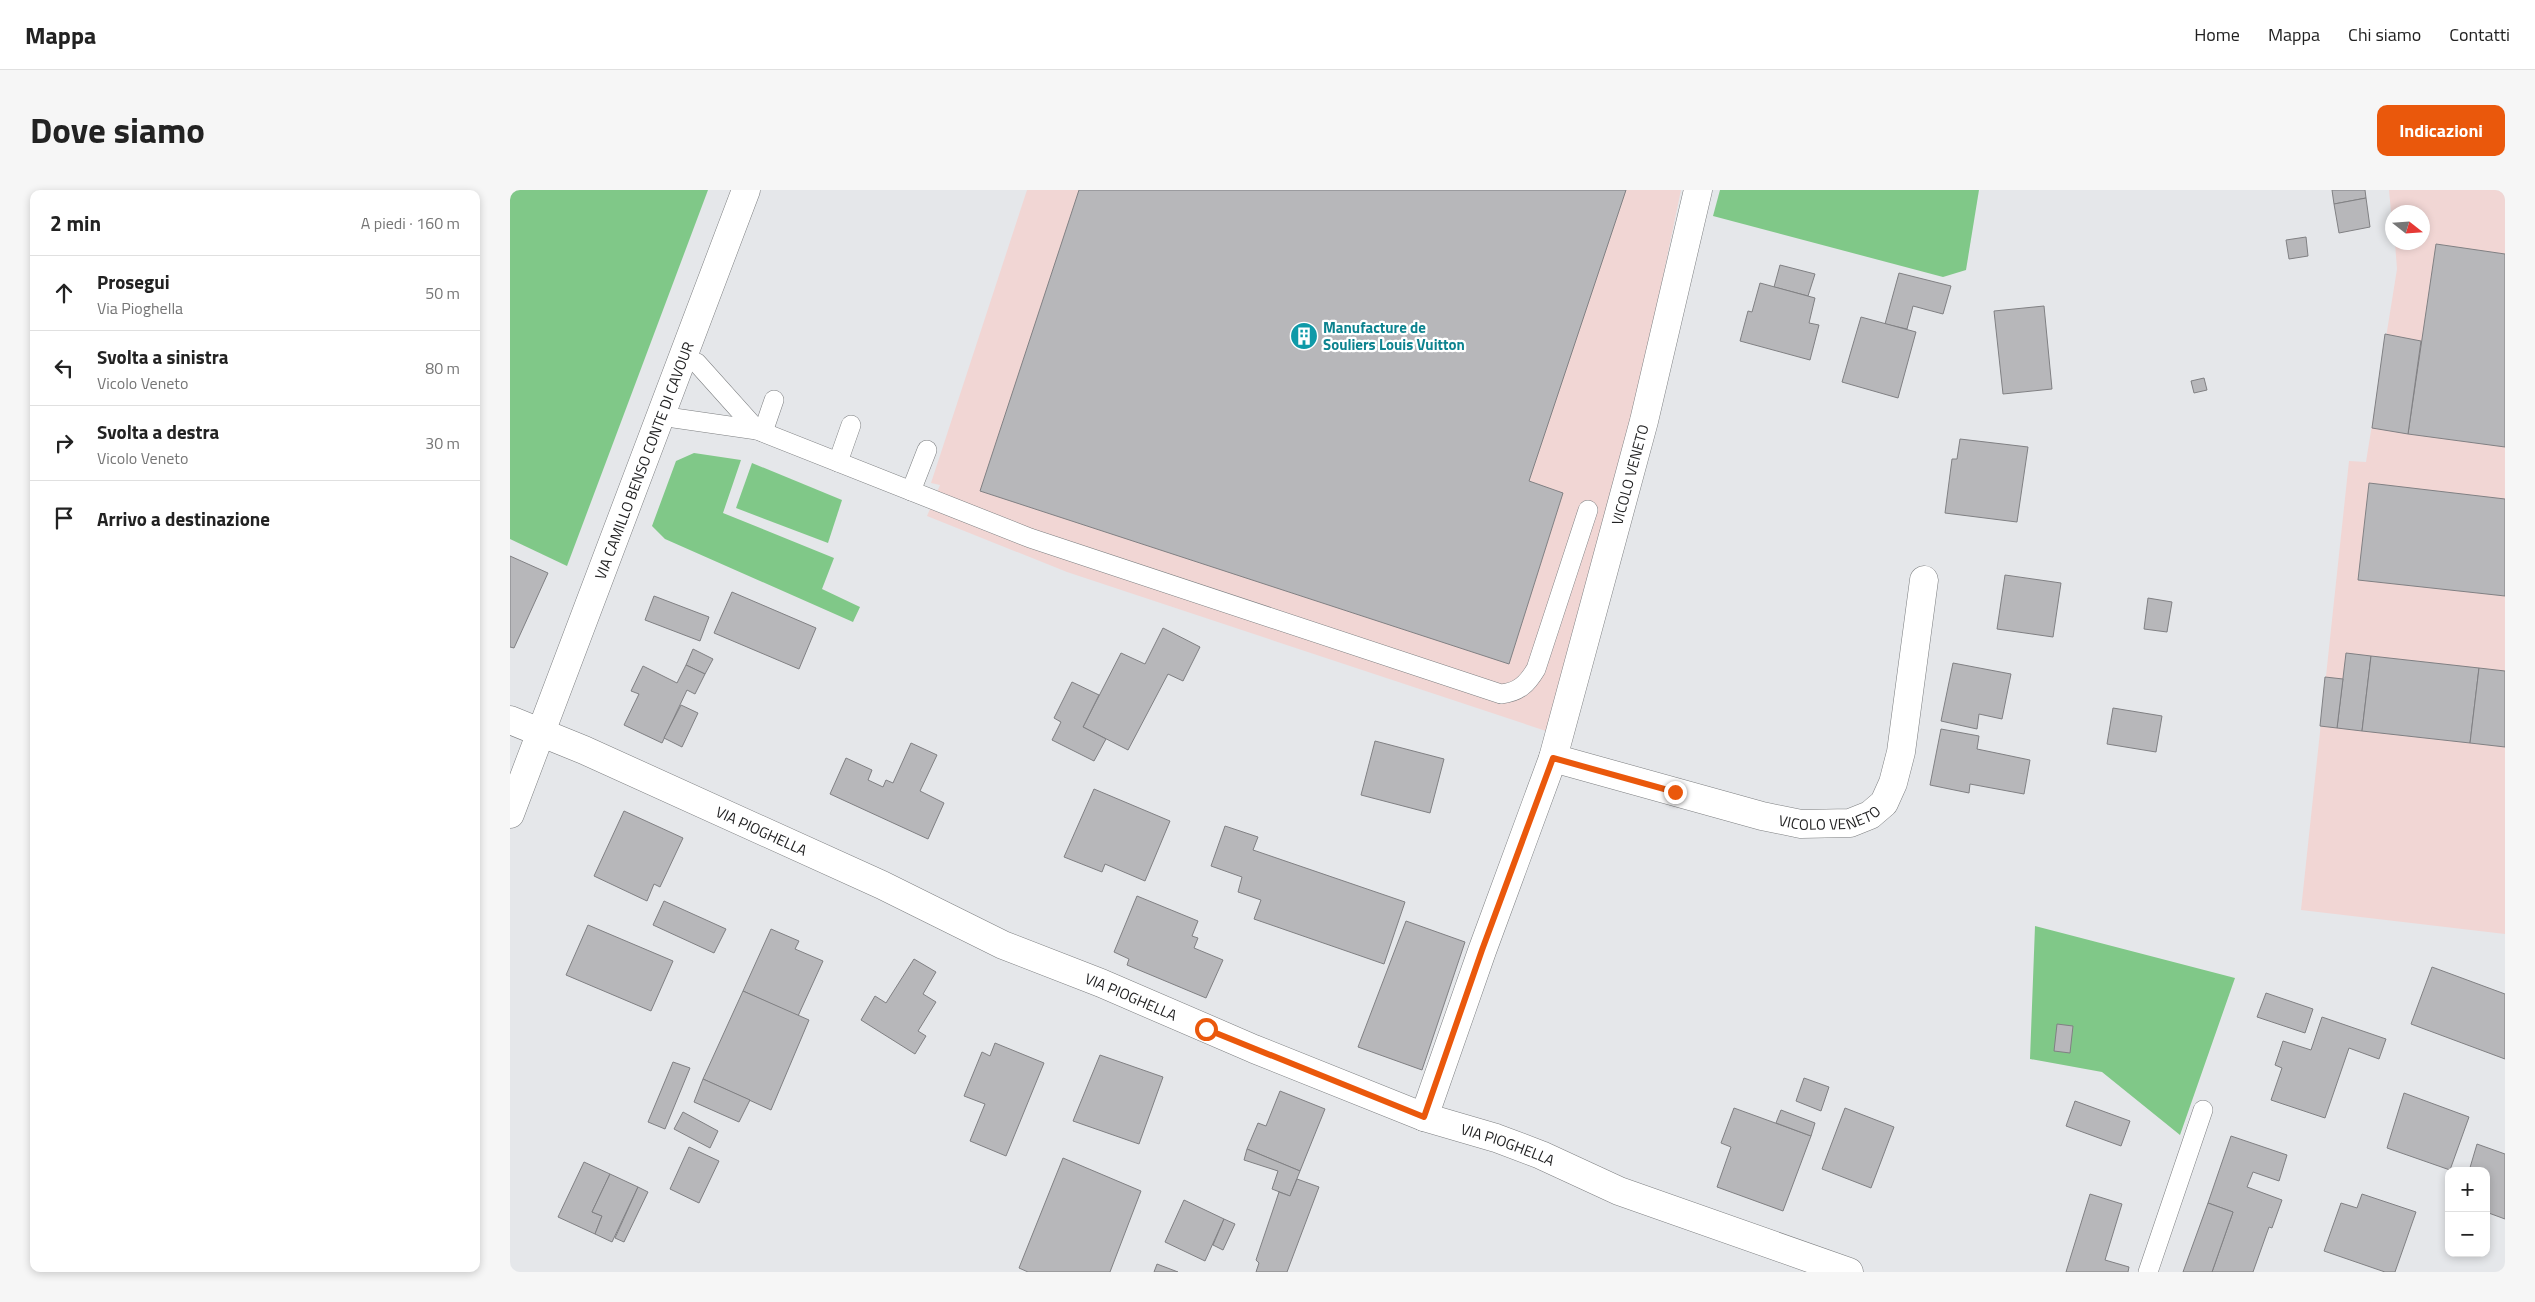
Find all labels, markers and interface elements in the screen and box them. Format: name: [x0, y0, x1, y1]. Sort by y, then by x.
text: Mappa: [25, 17, 96, 53]
text: Home: [2194, 21, 2240, 48]
text: Mappa: [2268, 21, 2320, 48]
text: Chi siamo: [2348, 21, 2421, 48]
text: Contatti: [2449, 21, 2510, 48]
text: Dove siamo: [30, 103, 205, 157]
button: Indicazioni: [2377, 105, 2505, 156]
north arrow: [2385, 205, 2430, 250]
text: 2 min: [50, 207, 101, 239]
text: A piedi · 160 m: [361, 211, 460, 235]
text: Prosegui: [97, 267, 170, 296]
icon: ahead: [50, 279, 78, 307]
text: 50 m: [425, 281, 460, 305]
text: Via Pioghella: [97, 296, 183, 320]
place label: Manufacture de Souliers Louis Vuitton: [1323, 316, 1465, 356]
building icon: Manufacture de Souliers Louis Vuitton: [1289, 321, 1319, 351]
street label: VIA CAMILLO BENSO CONTE DI CAVOUR: [588, 338, 699, 583]
text: Svolta a sinistra: [97, 342, 228, 371]
icon: left: [50, 354, 78, 382]
text: 80 m: [425, 356, 460, 380]
text: Vicolo Veneto: [97, 371, 188, 395]
text: Svolta a destra: [97, 417, 219, 446]
street label: VICOLO VENETO: [1605, 422, 1654, 528]
icon: right: [50, 429, 78, 457]
text: 30 m: [425, 431, 460, 455]
text: Vicolo Veneto: [97, 446, 188, 470]
icon: arrive: [50, 504, 78, 532]
text: Arrivo a destinazione: [97, 504, 270, 533]
route end: [1664, 781, 1687, 804]
street label: VICOLO VENETO: [1777, 799, 1885, 836]
street label: VIA PIOGHELLA: [712, 800, 811, 861]
street label: VIA PIOGHELLA: [1082, 966, 1181, 1026]
route start: [1195, 1018, 1218, 1041]
street label: VIA PIOGHELLA: [1458, 1117, 1559, 1171]
map controls: [2445, 1167, 2490, 1257]
button: +: [2445, 1167, 2490, 1212]
button: −: [2445, 1212, 2490, 1257]

